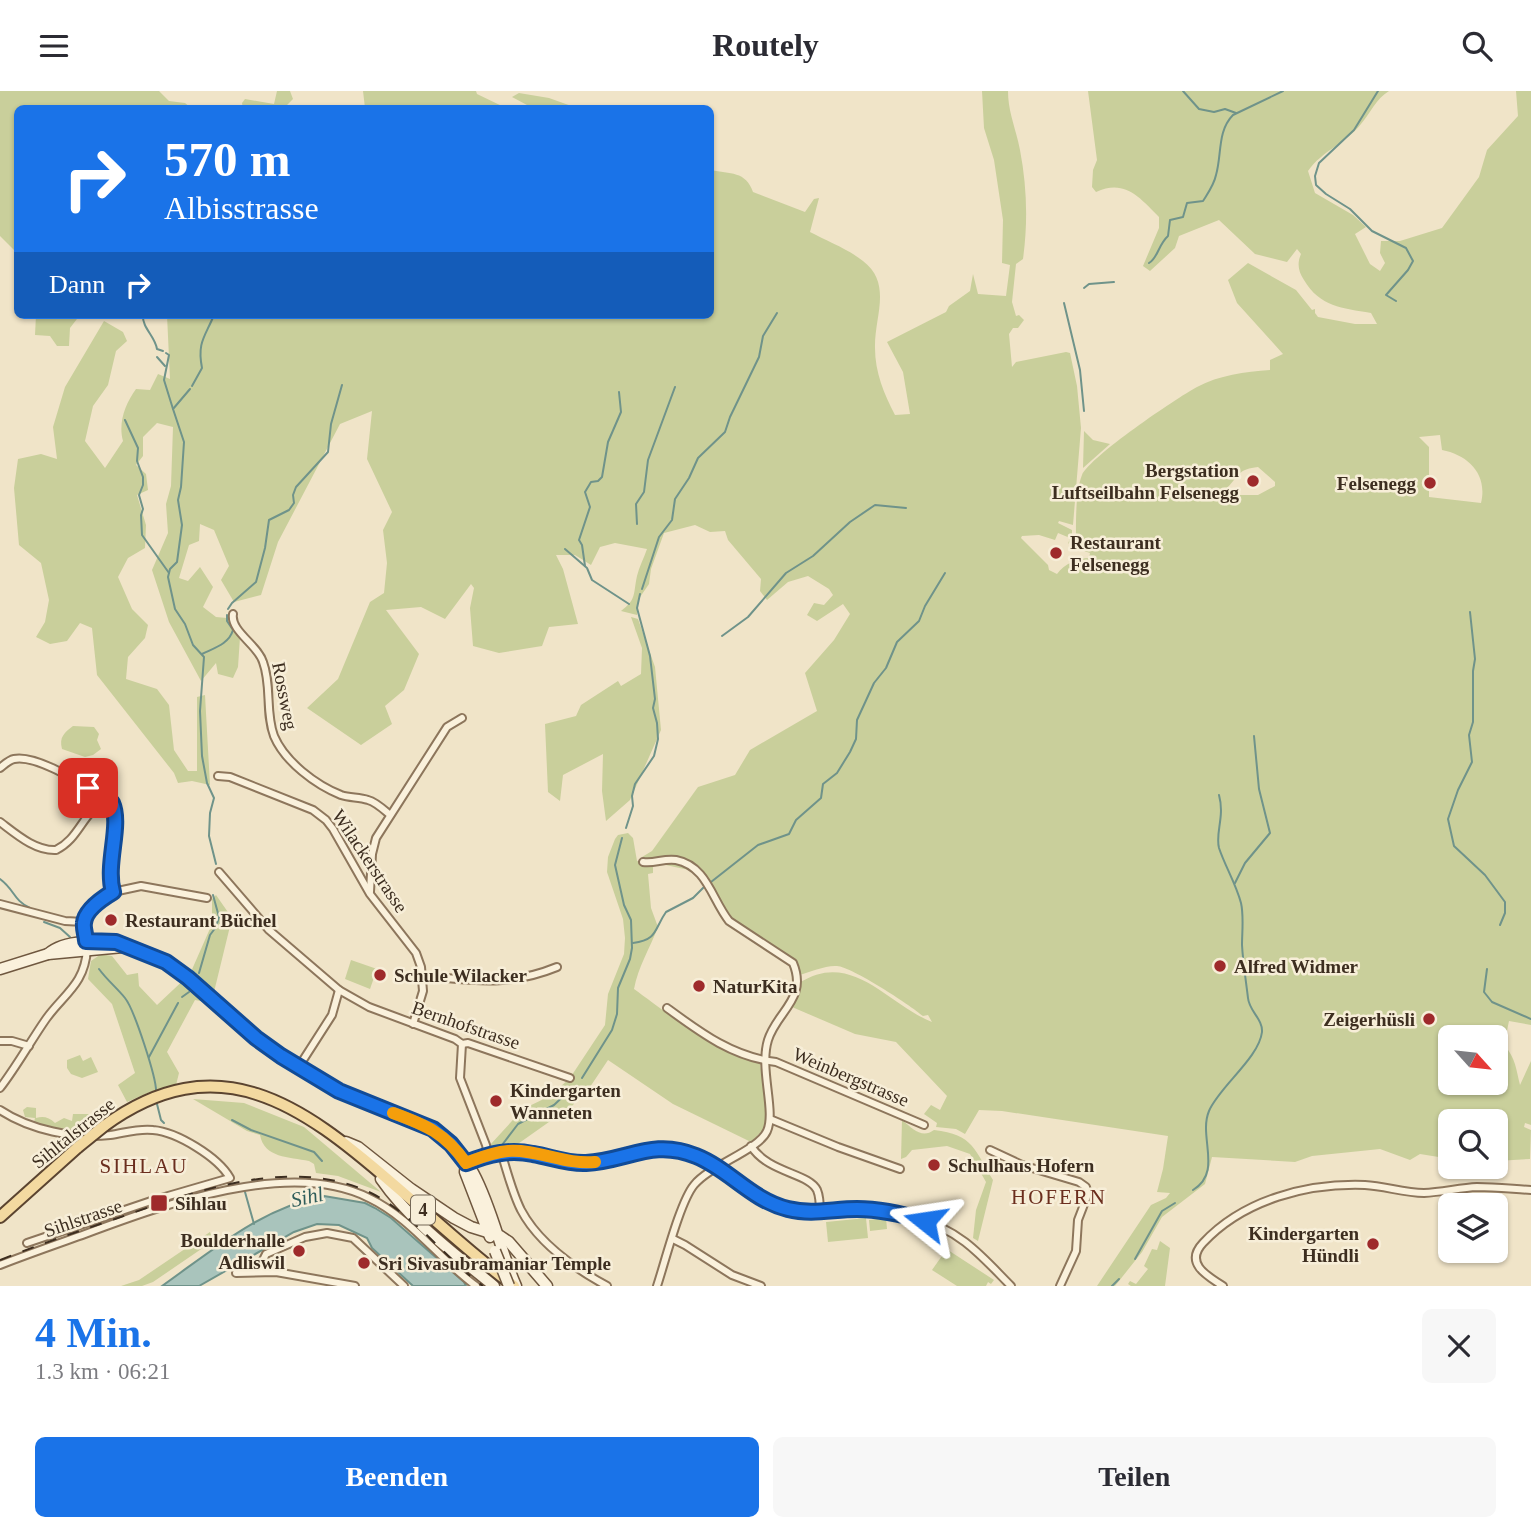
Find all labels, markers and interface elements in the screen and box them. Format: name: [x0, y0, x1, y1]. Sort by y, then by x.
icon: menu: [35, 27, 73, 65]
text: Routely: [712, 27, 819, 63]
icon: search: [1458, 27, 1496, 65]
text: 570 m: [164, 132, 291, 187]
icon: right: [49, 133, 140, 224]
text: Albisstrasse: [164, 190, 319, 226]
icon: right: [119, 266, 157, 304]
text: Dann: [49, 270, 105, 299]
place label: Bergstation Luftseilbahn Felsenegg: [1052, 460, 1239, 503]
marker: Bergstation Luftseilbahn Felsenegg: [1245, 473, 1261, 489]
place label: Felsenegg: [1337, 473, 1416, 494]
marker: Felsenegg: [1422, 475, 1438, 491]
place label: Restaurant Felsenegg: [1070, 532, 1161, 575]
marker: Restaurant Felsenegg: [1048, 545, 1064, 561]
street label: Rossweg: [268, 660, 302, 732]
pin: [58, 758, 118, 818]
icon: arrive: [69, 769, 107, 807]
street label: Wilackerstrasse: [328, 806, 412, 916]
place label: Restaurant Büchel: [125, 910, 276, 931]
marker: Restaurant Büchel: [103, 912, 119, 928]
place label: Alfred Widmer: [1234, 956, 1359, 977]
marker: Alfred Widmer: [1212, 958, 1228, 974]
place label: Schule Wilacker: [394, 965, 527, 986]
marker: Schule Wilacker: [372, 967, 388, 983]
place label: NaturKita: [713, 976, 798, 997]
marker: NaturKita: [691, 978, 707, 994]
street label: Bernhofstrasse: [409, 997, 523, 1053]
place label: Zeigerhüsli: [1323, 1009, 1415, 1030]
marker: Zeigerhüsli: [1421, 1011, 1437, 1027]
north arrow: [1438, 1025, 1508, 1095]
map controls: [1438, 1025, 1508, 1263]
street label: Weinbergstrasse: [790, 1043, 912, 1111]
place label: Kindergarten Wanneten: [510, 1080, 621, 1123]
street label: Sihltalstrasse: [27, 1093, 119, 1173]
marker: Kindergarten Wanneten: [488, 1093, 504, 1109]
button: search: [1438, 1109, 1508, 1179]
district label: SIHLAU: [100, 1154, 189, 1178]
place label: Schulhaus Hofern: [948, 1155, 1095, 1176]
marker: Schulhaus Hofern: [926, 1157, 942, 1173]
water label: Sihl: [289, 1182, 326, 1212]
position arrow: [888, 1184, 962, 1258]
district label: HOFERN: [1011, 1185, 1107, 1209]
marker: Sihlau: [149, 1193, 169, 1213]
place label: Sihlau: [175, 1193, 227, 1214]
button: layers: [1438, 1193, 1508, 1263]
street label: Sihlstrasse: [41, 1195, 125, 1241]
road number: 4: [411, 1195, 435, 1225]
place label: Kindergarten Hündli: [1248, 1223, 1359, 1266]
place label: Boulderhalle Adliswil: [180, 1230, 285, 1273]
marker: Kindergarten Hündli: [1365, 1236, 1381, 1252]
marker: Boulderhalle Adliswil: [291, 1243, 307, 1259]
place label: Sri Sivasubramaniar Temple: [378, 1253, 611, 1274]
marker: Sri Sivasubramaniar Temple: [356, 1255, 372, 1271]
button: close: [1422, 1309, 1496, 1383]
text: 4 Min.: [35, 1310, 152, 1356]
text: 1.3 km · 06:21: [35, 1359, 170, 1384]
button: Beenden: [35, 1437, 759, 1517]
button: Teilen: [773, 1437, 1496, 1517]

